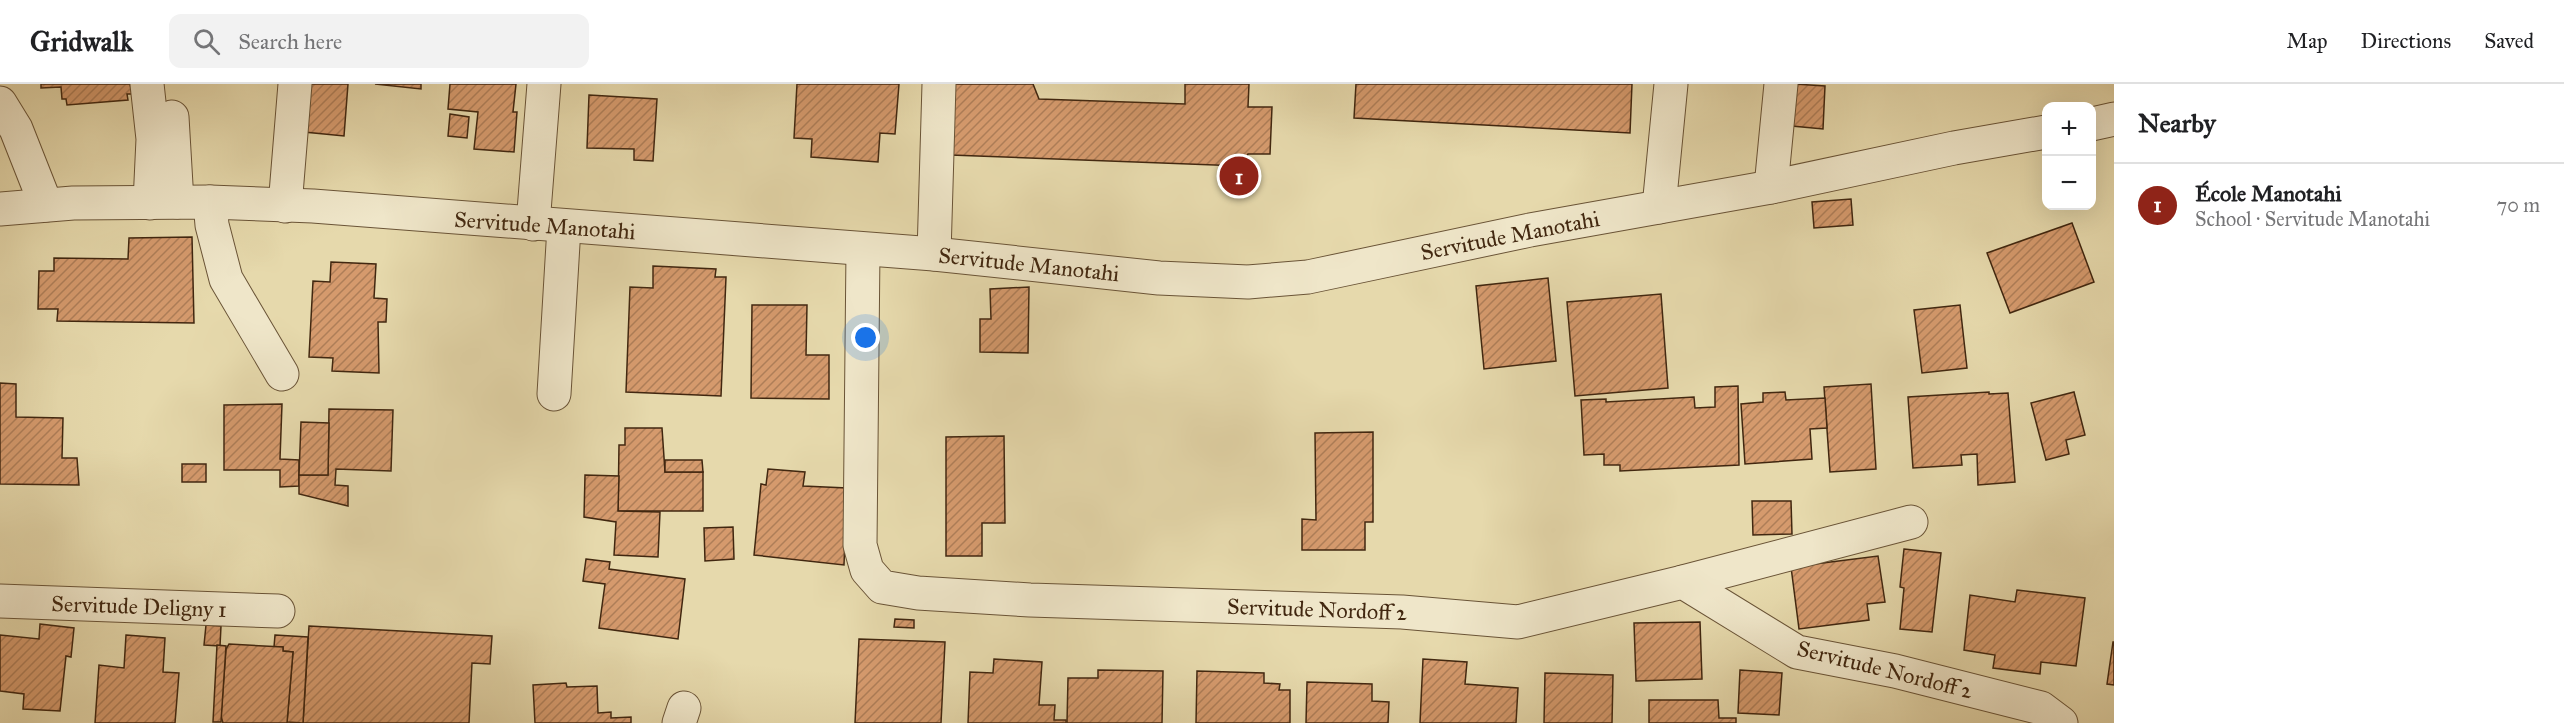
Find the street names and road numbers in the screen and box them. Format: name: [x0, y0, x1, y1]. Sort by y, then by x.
street label: Servitude Manotahi: [1418, 205, 1602, 266]
street label: Servitude Manotahi: [453, 206, 637, 245]
street label: Servitude Manotahi: [937, 242, 1121, 287]
street label: Servitude Deligny 1: [51, 590, 227, 623]
street label: Servitude Nordoff 2: [1227, 593, 1408, 626]
street label: Servitude Nordoff 2: [1794, 635, 1976, 704]

